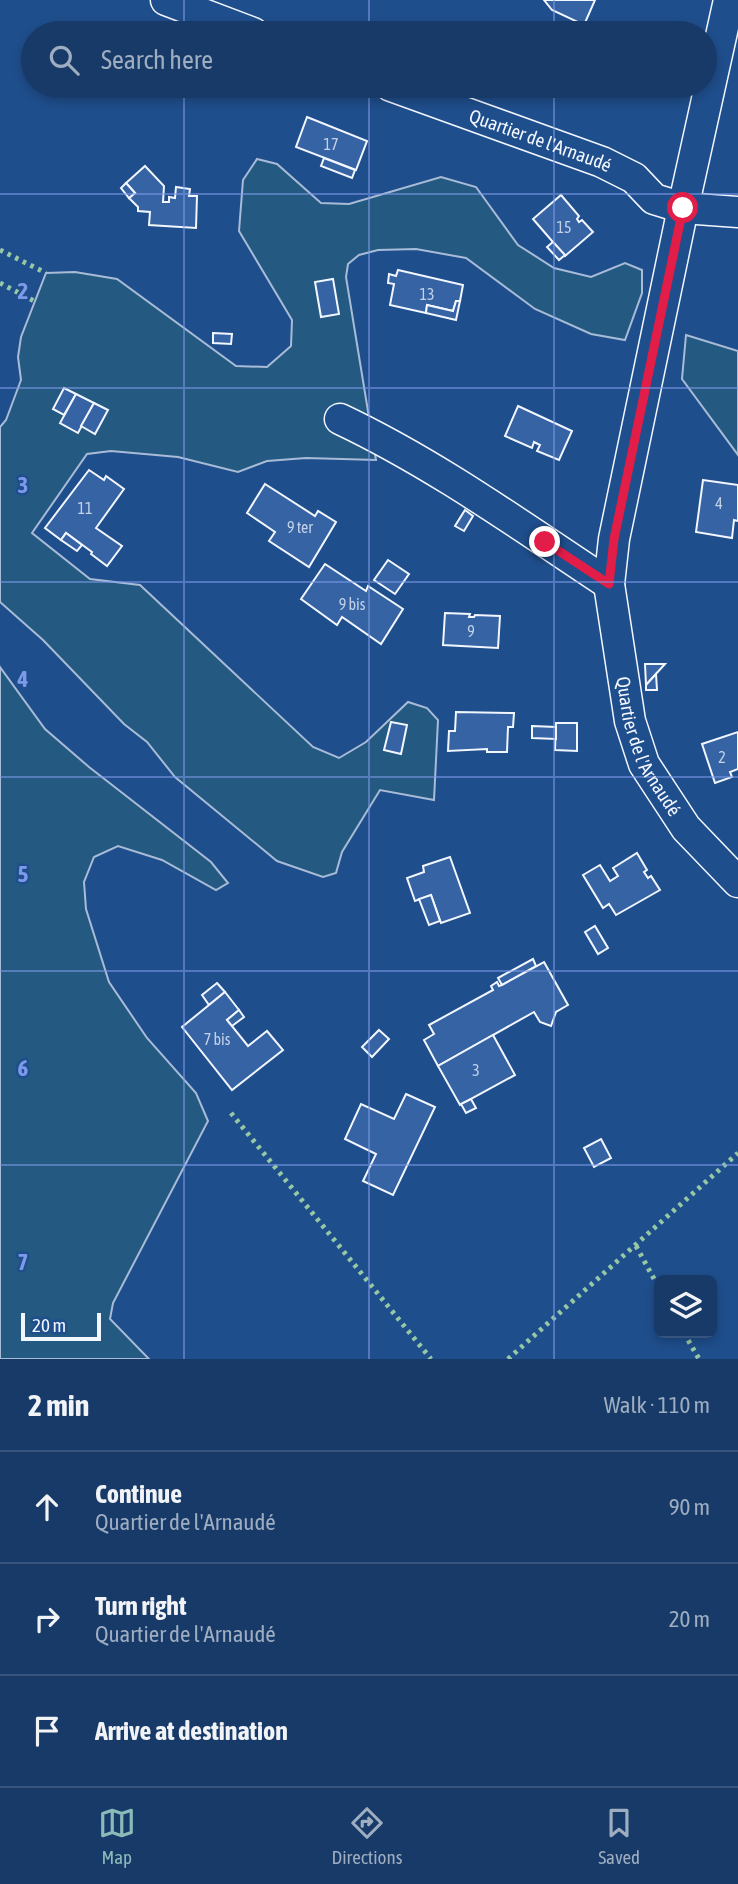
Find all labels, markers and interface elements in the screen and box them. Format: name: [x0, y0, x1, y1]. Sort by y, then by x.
search box: [21, 21, 717, 98]
icon: search: [45, 41, 83, 79]
text: Search here: [101, 45, 213, 75]
street label: Quartier de l'Arnaudé: [467, 104, 615, 176]
house number: 17: [323, 135, 339, 153]
route start: [667, 192, 698, 223]
house number: 15: [556, 218, 572, 236]
text: 2: [18, 278, 28, 304]
house number: 13: [419, 285, 435, 303]
text: 3: [18, 472, 28, 498]
house number: 4: [715, 494, 723, 512]
house number: 11: [77, 499, 93, 517]
house number: 9 ter: [287, 518, 313, 536]
route end: [529, 526, 560, 557]
house number: 9 bis: [339, 595, 366, 613]
house number: 9: [467, 622, 475, 640]
text: 4: [17, 666, 29, 692]
street label: Quartier de l'Arnaudé: [612, 675, 686, 820]
house number: 2: [718, 748, 726, 766]
text: 5: [18, 861, 29, 887]
house number: 7 bis: [204, 1030, 231, 1048]
text: 6: [18, 1055, 29, 1081]
house number: 3: [472, 1061, 480, 1079]
text: 7: [18, 1249, 28, 1275]
map controls: [654, 1275, 717, 1338]
button: layers: [654, 1275, 717, 1338]
scale bar: [21, 1310, 102, 1342]
text: 20 m: [32, 1314, 66, 1336]
text: 2 min: [28, 1388, 89, 1422]
text: Walk · 110 m: [604, 1392, 710, 1418]
text: Continue: [95, 1479, 182, 1509]
icon: ahead: [28, 1488, 66, 1526]
text: 90 m: [669, 1494, 710, 1520]
text: Quartier de l'Arnaudé: [95, 1509, 276, 1535]
text: Turn right: [95, 1591, 186, 1621]
icon: right: [28, 1600, 66, 1638]
text: 20 m: [669, 1606, 710, 1632]
text: Quartier de l'Arnaudé: [95, 1621, 276, 1647]
icon: arrive: [28, 1712, 66, 1750]
text: Arrive at destination: [95, 1716, 288, 1746]
tab: Map: [98, 1804, 136, 1868]
tab: Directions: [332, 1804, 402, 1868]
tab: Saved: [598, 1804, 640, 1868]

